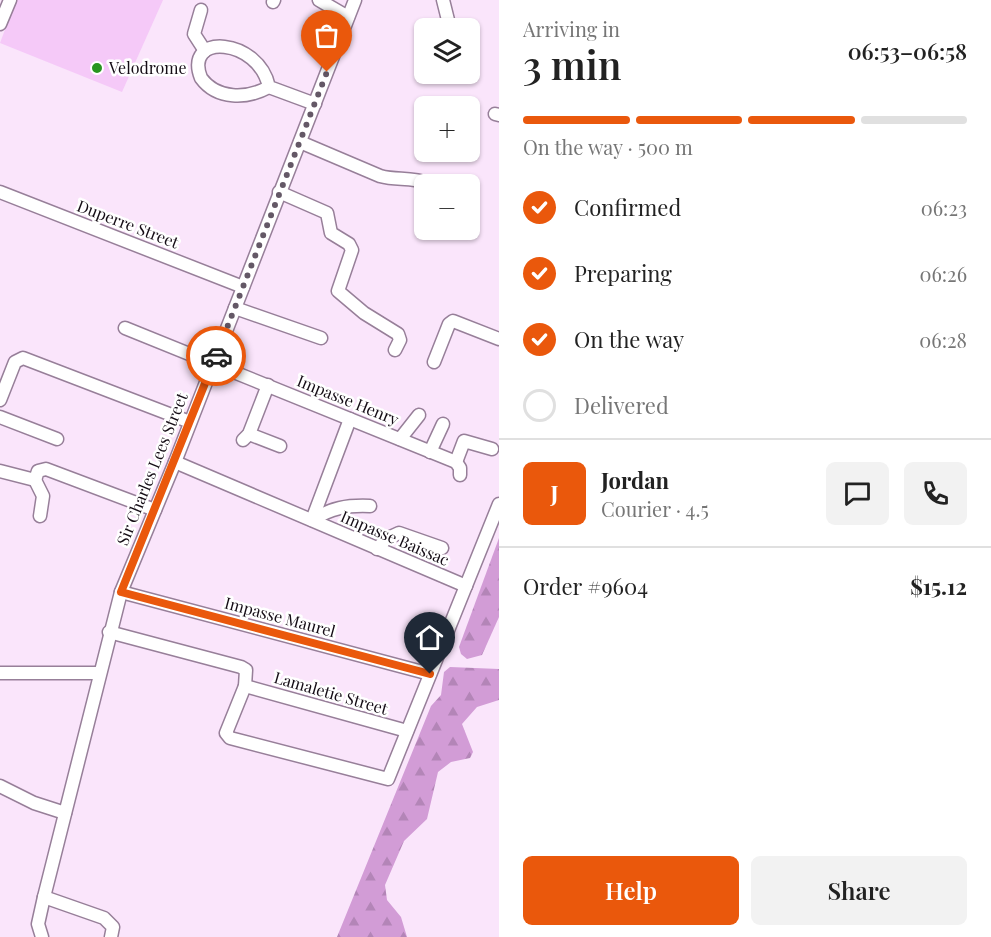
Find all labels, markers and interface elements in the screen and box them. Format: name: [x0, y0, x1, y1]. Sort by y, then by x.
pin: [301, 10, 352, 72]
text: Arriving in: [523, 15, 620, 42]
map controls: [414, 18, 480, 240]
button: layers: [414, 18, 480, 84]
icon: bag: [310, 19, 343, 52]
text: 06:53–06:58: [848, 36, 967, 66]
text: 3 min: [523, 38, 621, 90]
place label: Velodrome: [108, 57, 187, 78]
marker: Velodrome: [90, 61, 104, 75]
button: +: [414, 96, 480, 162]
text: On the way · 500 m: [523, 133, 693, 160]
button: −: [414, 174, 480, 240]
icon: check: [523, 191, 556, 224]
text: Confirmed: [574, 192, 681, 222]
text: 06:23: [921, 194, 967, 221]
street label: Duperre Street: [74, 195, 182, 253]
icon: check: [523, 257, 556, 290]
text: Preparing: [574, 258, 672, 288]
text: 06:26: [919, 260, 967, 287]
icon: check: [523, 323, 556, 356]
text: On the way: [574, 324, 684, 354]
courier: [186, 326, 246, 386]
text: 06:28: [919, 326, 967, 353]
icon: car: [200, 340, 233, 373]
street label: Impasse Henry: [294, 370, 402, 429]
street label: Sir Charles Lees Street: [111, 389, 192, 548]
text: Delivered: [574, 390, 669, 420]
button: chat: [826, 462, 889, 525]
button: phone: [904, 462, 967, 525]
text: Jordan: [601, 465, 669, 495]
text: J: [550, 478, 559, 508]
text: Courier · 4.5: [601, 495, 709, 522]
street label: Impasse Baissac: [338, 505, 453, 570]
text: Order #9604: [523, 571, 648, 601]
text: $15.12: [910, 571, 967, 601]
street label: Impasse Maurel: [222, 592, 338, 642]
pin: [404, 612, 455, 674]
icon: home: [413, 621, 446, 654]
street label: Lamaletie Street: [272, 666, 391, 719]
button: Help: [523, 856, 739, 925]
button: Share: [751, 856, 967, 925]

